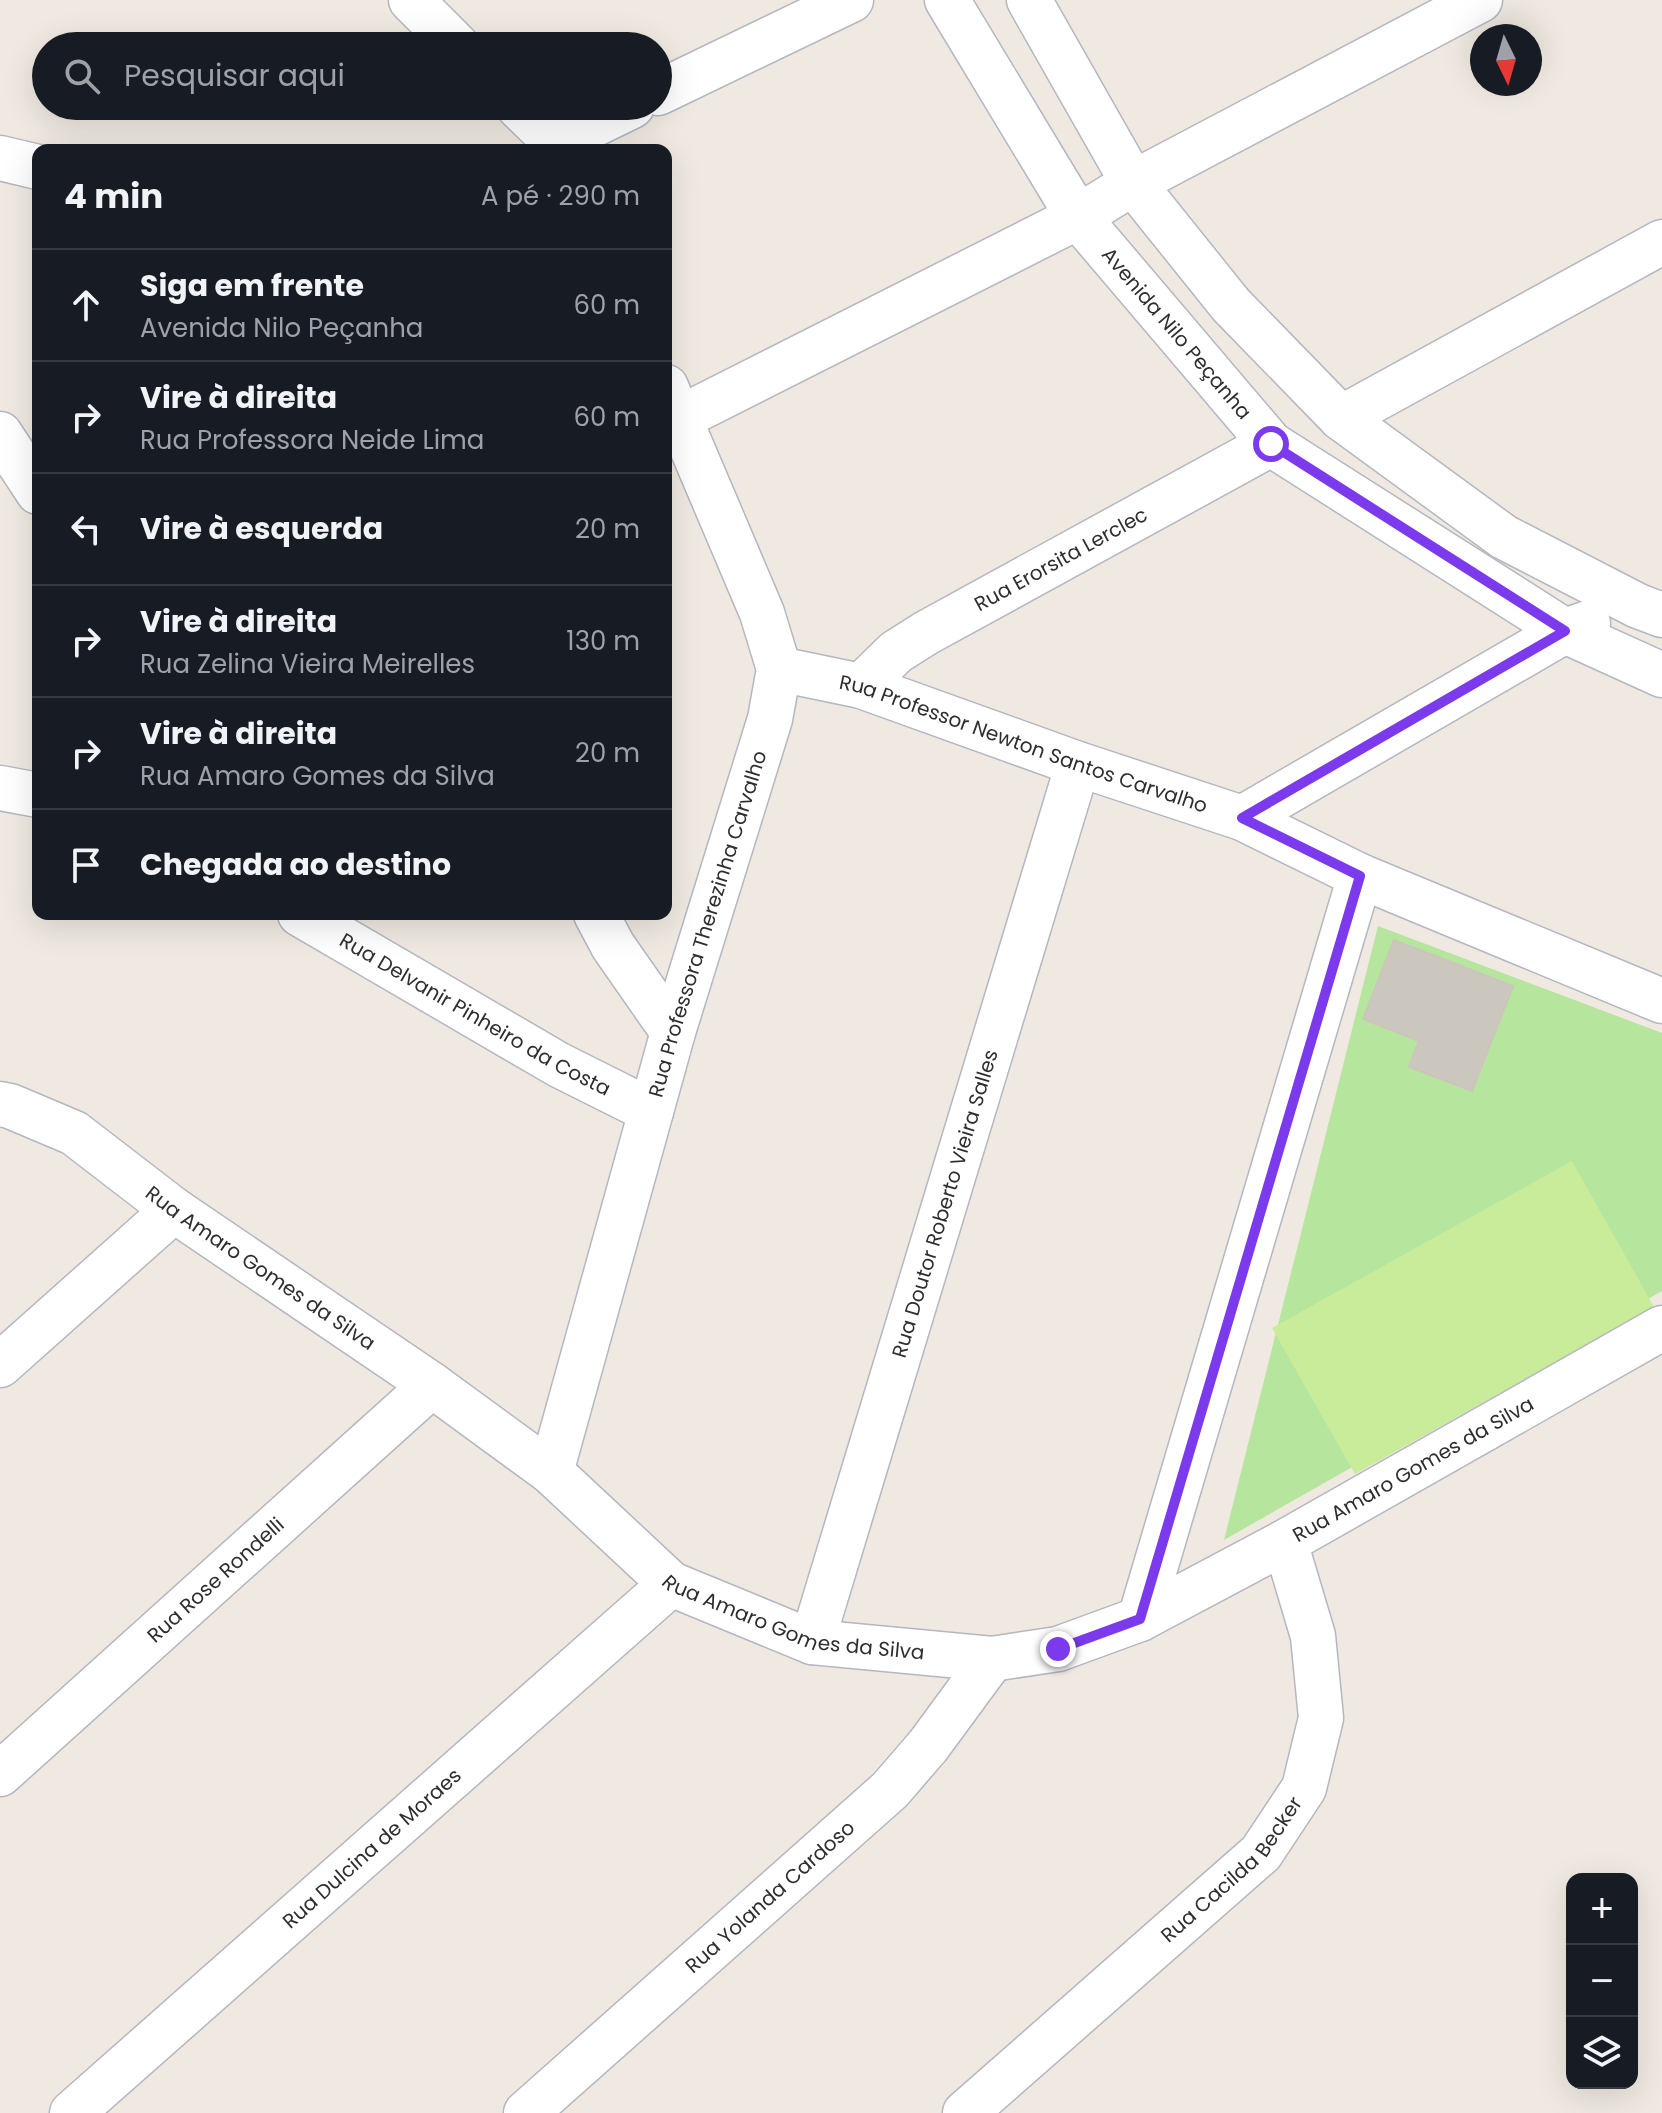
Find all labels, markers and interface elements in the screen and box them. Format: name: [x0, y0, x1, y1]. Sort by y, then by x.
north arrow: [1470, 24, 1542, 96]
search box: [32, 32, 672, 120]
icon: search: [60, 54, 104, 98]
text: Pesquisar aqui: [124, 54, 345, 97]
text: 4 min: [64, 172, 163, 220]
text: A pé · 290 m: [481, 178, 640, 214]
street label: Avenida Nilo Peçanha: [1095, 241, 1258, 425]
text: Siga em frente: [140, 264, 364, 307]
icon: ahead: [64, 283, 108, 327]
text: 60 m: [573, 287, 640, 323]
text: Avenida Nilo Peçanha: [140, 310, 423, 346]
text: Vire à direita: [140, 376, 337, 419]
icon: right: [64, 395, 108, 439]
text: 60 m: [573, 399, 640, 435]
text: Rua Professora Neide Lima: [140, 422, 484, 458]
route start: [1253, 426, 1289, 462]
street label: Rua Erorsita Lerclec: [969, 500, 1152, 618]
icon: left: [64, 507, 108, 551]
text: Vire à esquerda: [140, 507, 383, 550]
text: 20 m: [575, 511, 640, 547]
text: Vire à direita: [140, 600, 337, 643]
icon: right: [64, 619, 108, 663]
text: 130 m: [566, 623, 640, 659]
text: Rua Zelina Vieira Meirelles: [140, 646, 475, 682]
street label: Rua Professor Newton Santos Carvalho: [837, 668, 1211, 820]
text: Vire à direita: [140, 712, 337, 755]
icon: right: [64, 731, 108, 775]
text: 20 m: [575, 735, 640, 771]
street label: Rua Professora Therezinha Carvalho: [642, 747, 773, 1100]
text: Rua Amaro Gomes da Silva: [140, 758, 495, 794]
icon: arrive: [64, 843, 108, 887]
text: Chegada ao destino: [140, 843, 451, 886]
street label: Rua Delvanir Pinheiro da Costa: [335, 926, 615, 1103]
street label: Rua Doutor Roberto Vieira Salles: [885, 1046, 1005, 1361]
street label: Rua Amaro Gomes da Silva: [140, 1179, 381, 1357]
street label: Rua Amaro Gomes da Silva: [1287, 1390, 1539, 1549]
street label: Rua Rose Rondelli: [141, 1511, 290, 1649]
street label: Rua Amaro Gomes da Silva: [656, 1569, 926, 1667]
route end: [1040, 1631, 1076, 1667]
street label: Rua Dulcina de Moraes: [276, 1762, 467, 1935]
street label: Rua Cacilda Becker: [1155, 1791, 1309, 1949]
street label: Rua Yolanda Cardoso: [679, 1814, 861, 1979]
map controls: [1566, 1873, 1638, 2089]
button: +: [1566, 1873, 1638, 1945]
button: −: [1566, 1945, 1638, 2017]
button: layers: [1566, 2017, 1638, 2089]

